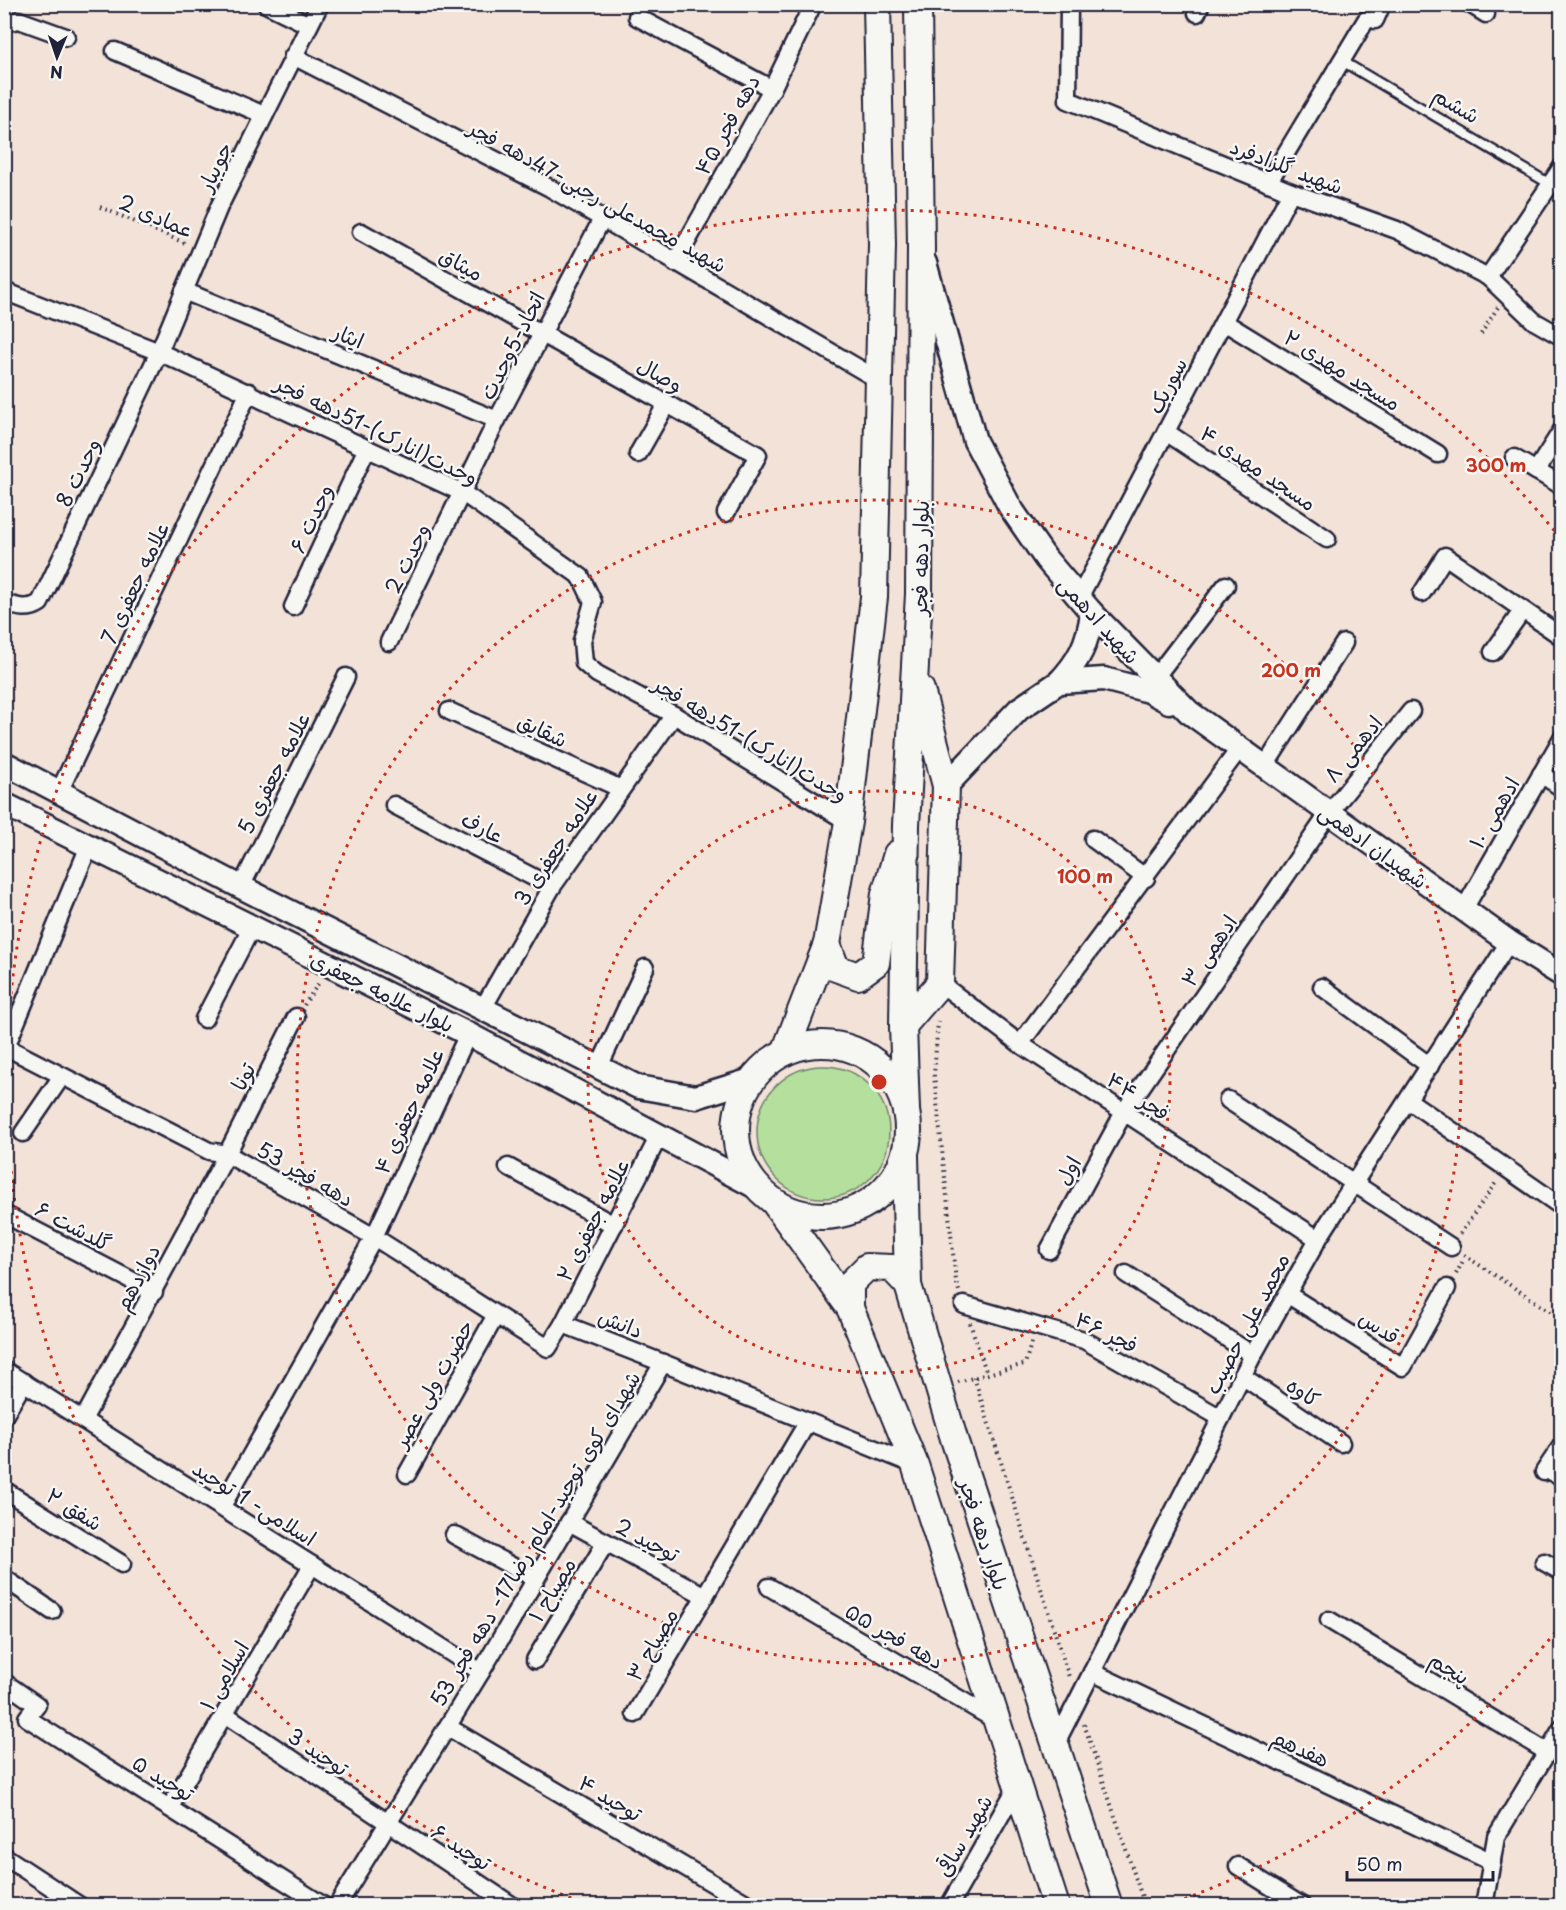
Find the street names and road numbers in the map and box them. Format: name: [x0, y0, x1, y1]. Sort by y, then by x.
street label: دهه فجر ۴۵: [685, 68, 767, 180]
street label: ششم: [1426, 78, 1486, 132]
street label: شهید محمدعلی رجبی-47دهه فجر: [461, 109, 733, 280]
street label: شهید گلزادفرد: [1226, 129, 1348, 201]
street label: جویبار: [187, 136, 240, 198]
street label: عمادی 2: [114, 185, 200, 245]
street label: میثاق: [434, 238, 490, 288]
street label: اتحاد-5وحدت: [470, 285, 552, 405]
street label: ایثار: [327, 314, 370, 356]
street label: مسجد مهدی ۲: [1278, 320, 1408, 418]
street label: وصال: [632, 348, 690, 400]
street label: سوریک: [1138, 351, 1194, 419]
street label: وحدت(انارک)-51دهه فجر: [268, 365, 484, 492]
street label: مسجد مهدی ۴: [1194, 416, 1324, 518]
street label: وحدت 8: [47, 432, 107, 512]
street label: وحدت ۶: [280, 478, 340, 558]
street label: بلوار دهه فجر: [902, 500, 936, 618]
street label: علامه جعفری 7: [91, 515, 177, 649]
street label: وحدت 2: [375, 517, 437, 599]
street label: شهید ادهمی: [1052, 568, 1148, 670]
street label: وحدت(انارک)-51دهه فجر: [646, 666, 855, 809]
street label: شقایق: [513, 704, 573, 754]
street label: علامه جعفری 5: [228, 705, 318, 839]
street label: ادهمی ۸: [1315, 707, 1389, 789]
street label: ادهمی ۱۰: [1460, 770, 1526, 854]
street label: علامه جعفری 3: [505, 781, 605, 911]
street label: شهیدان ادهمی: [1313, 795, 1435, 895]
street label: عارف: [456, 802, 510, 850]
street label: ادهمی ۳: [1172, 907, 1244, 993]
street label: بلوار علامه جعفری: [306, 942, 460, 1040]
street label: علامه جعفری ۴: [365, 1041, 451, 1179]
street label: تونا: [222, 1056, 263, 1095]
street label: فجر ۴۴: [1101, 1063, 1177, 1127]
street label: دهه فجر 53: [252, 1132, 360, 1214]
street label: اول: [1046, 1150, 1088, 1190]
street label: علامه جعفری ۲: [547, 1152, 637, 1286]
street label: گلدشت ۶: [30, 1192, 118, 1258]
street label: دوازدهم: [105, 1238, 169, 1317]
street label: محمد علی حصیب: [1195, 1247, 1297, 1399]
street label: دانش: [594, 1299, 648, 1345]
street label: قدس: [1353, 1301, 1407, 1351]
street label: فجر ۴۶: [1070, 1302, 1144, 1360]
street label: حضرت ولی عصر: [382, 1313, 481, 1455]
street label: شهدای کوی توحید-امام رضا17- دهه فجر 53: [421, 1364, 649, 1713]
street label: کاوه: [1281, 1368, 1327, 1414]
street label: اسلامی- 1 توحید: [187, 1451, 323, 1553]
street label: بلوار دهه فجر: [951, 1472, 1018, 1594]
street label: شفق ۲: [41, 1478, 109, 1538]
street label: توحید 2: [610, 1509, 686, 1570]
street label: مصباح ۱: [519, 1551, 583, 1627]
street label: دهه فجر ۵۵: [840, 1594, 950, 1676]
street label: مصباح ۳: [617, 1601, 685, 1687]
street label: اسلامی ۱: [190, 1634, 256, 1716]
street label: پنجم: [1423, 1642, 1476, 1693]
street label: توحید 3: [282, 1719, 357, 1784]
street label: هفدهم: [1266, 1720, 1335, 1776]
street label: توحید ۵: [127, 1745, 202, 1809]
street label: توحید ۴: [573, 1766, 650, 1829]
street label: شهید ساقی: [927, 1788, 999, 1882]
street label: توحید ۶: [426, 1815, 499, 1878]

